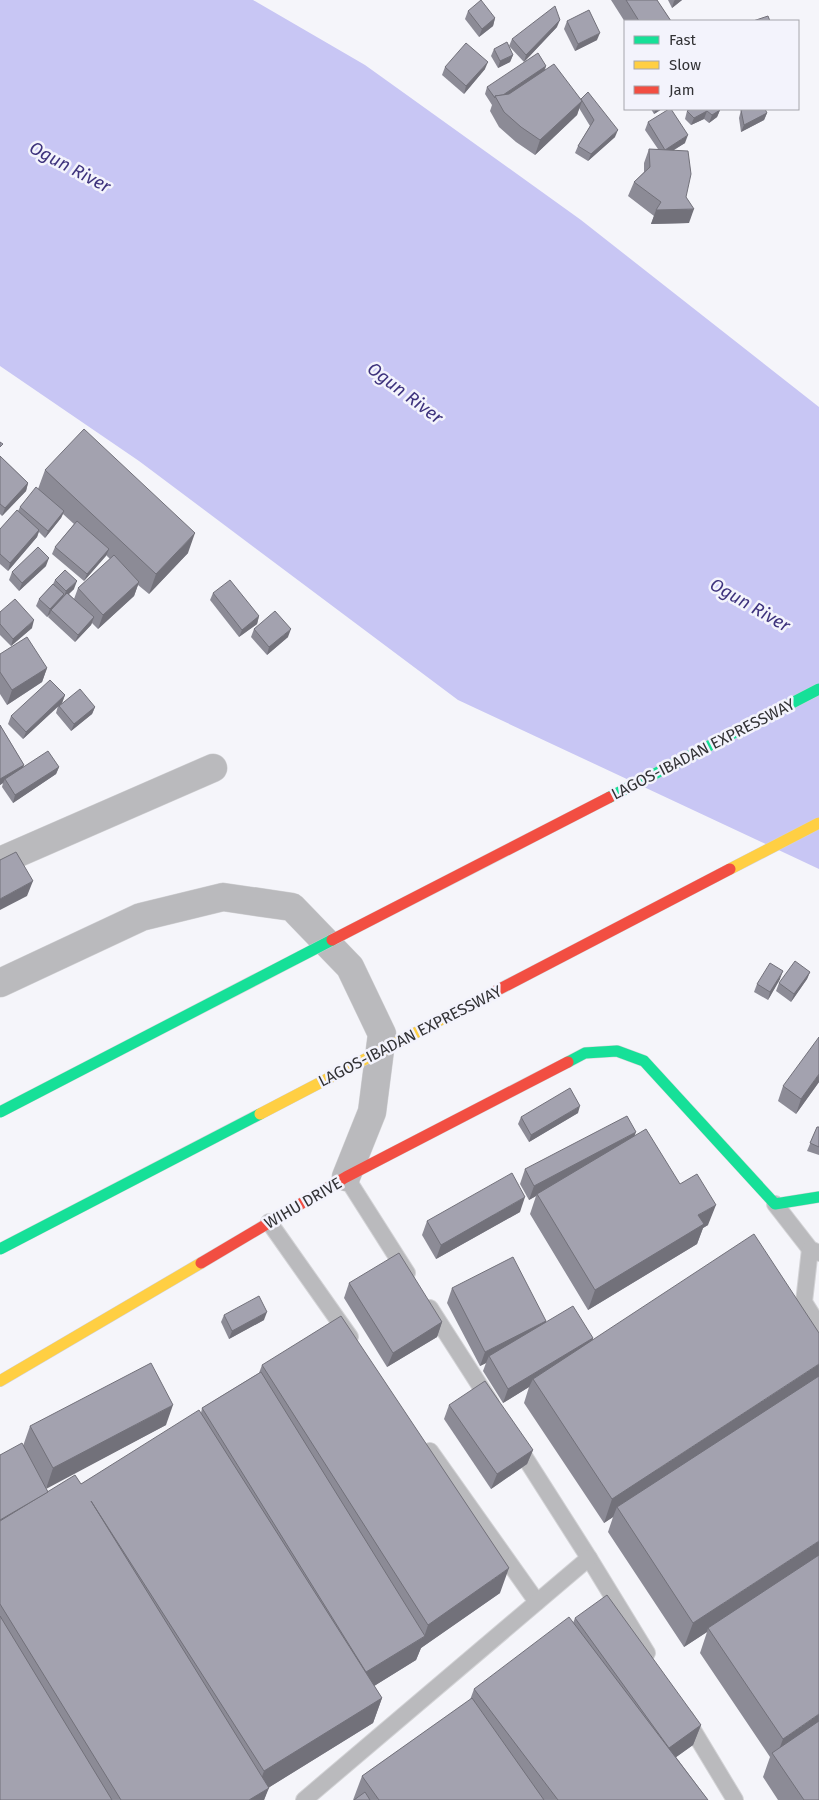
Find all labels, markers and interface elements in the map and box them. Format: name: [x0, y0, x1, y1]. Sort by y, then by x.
legend: [624, 20, 799, 110]
text: Fast: [669, 31, 696, 49]
text: Slow: [669, 56, 701, 74]
text: Jam: [669, 81, 695, 99]
water label: Ogun River: [26, 136, 115, 198]
water label: Ogun River: [363, 357, 448, 429]
water label: Ogun River: [706, 573, 795, 637]
street label: LAGOS-IBADAN EXPRESSWAY: [608, 694, 798, 804]
street label: LAGOS-IBADAN EXPRESSWAY: [315, 981, 505, 1091]
street label: WIHU DRIVE: [261, 1173, 345, 1233]

